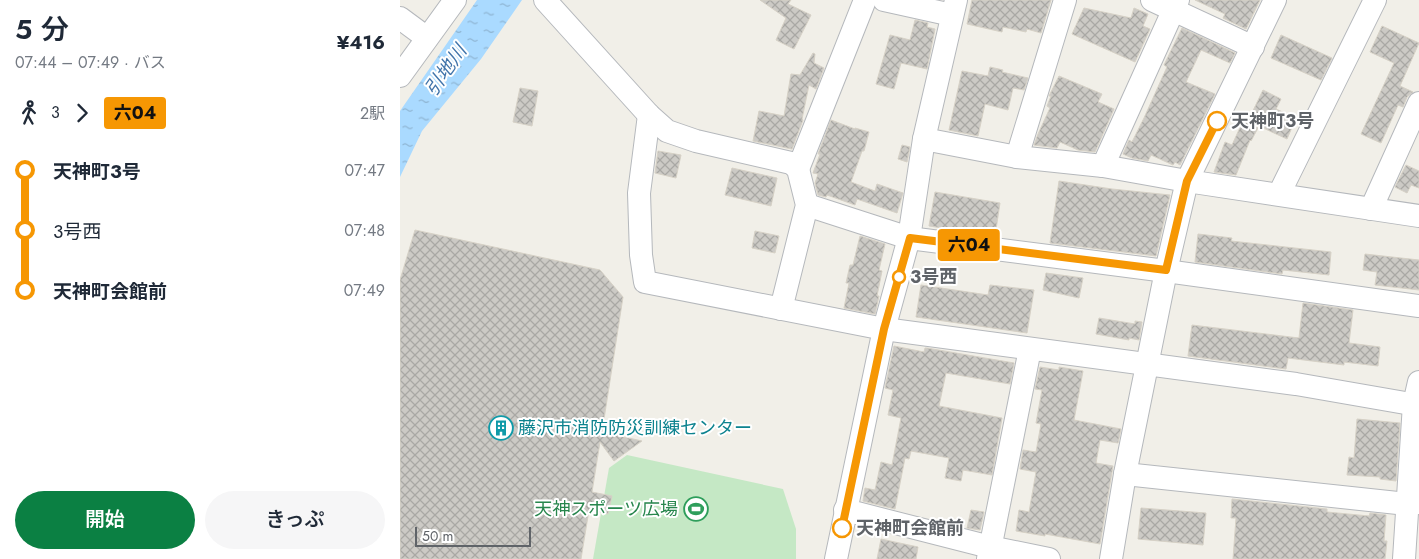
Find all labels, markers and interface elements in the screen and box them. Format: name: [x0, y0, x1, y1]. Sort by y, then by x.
text: 5 分: [15, 9, 69, 50]
text: ¥416: [337, 29, 385, 56]
water label: 引地川: [418, 38, 474, 101]
text: 07:44 – 07:49 · バス: [15, 51, 166, 74]
icon: walk: [15, 99, 43, 127]
icon: forward: [68, 99, 96, 127]
text: 六04: [114, 100, 156, 126]
text: 3: [51, 101, 60, 124]
text: 2駅: [360, 102, 385, 125]
place label: 天神町3号: [1231, 108, 1314, 134]
marker: 天神町3号: [1207, 111, 1227, 131]
text: 天神町3号: [53, 158, 141, 185]
text: 07:47: [344, 159, 385, 182]
text: 3号西: [53, 218, 101, 245]
text: 07:48: [344, 219, 385, 242]
line badge: 六04: [940, 229, 998, 261]
text: 六04: [948, 232, 990, 258]
place label: 3号西: [910, 264, 957, 290]
marker: 3号西: [892, 270, 906, 284]
text: 天神町会館前: [53, 278, 167, 305]
text: 07:49: [344, 279, 385, 302]
building icon: 藤沢市消防防災訓練センター: [488, 415, 514, 441]
place label: 藤沢市消防防災訓練センター: [518, 415, 752, 441]
button: 開始: [15, 491, 195, 549]
button: きっぷ: [205, 491, 385, 549]
place label: 天神スポーツ広場: [534, 496, 678, 522]
sports icon: 天神スポーツ広場: [683, 496, 709, 522]
place label: 天神町会館前: [856, 515, 964, 541]
marker: 天神町会館前: [832, 518, 852, 538]
scale bar: [415, 524, 531, 547]
text: 50 m: [422, 526, 453, 546]

